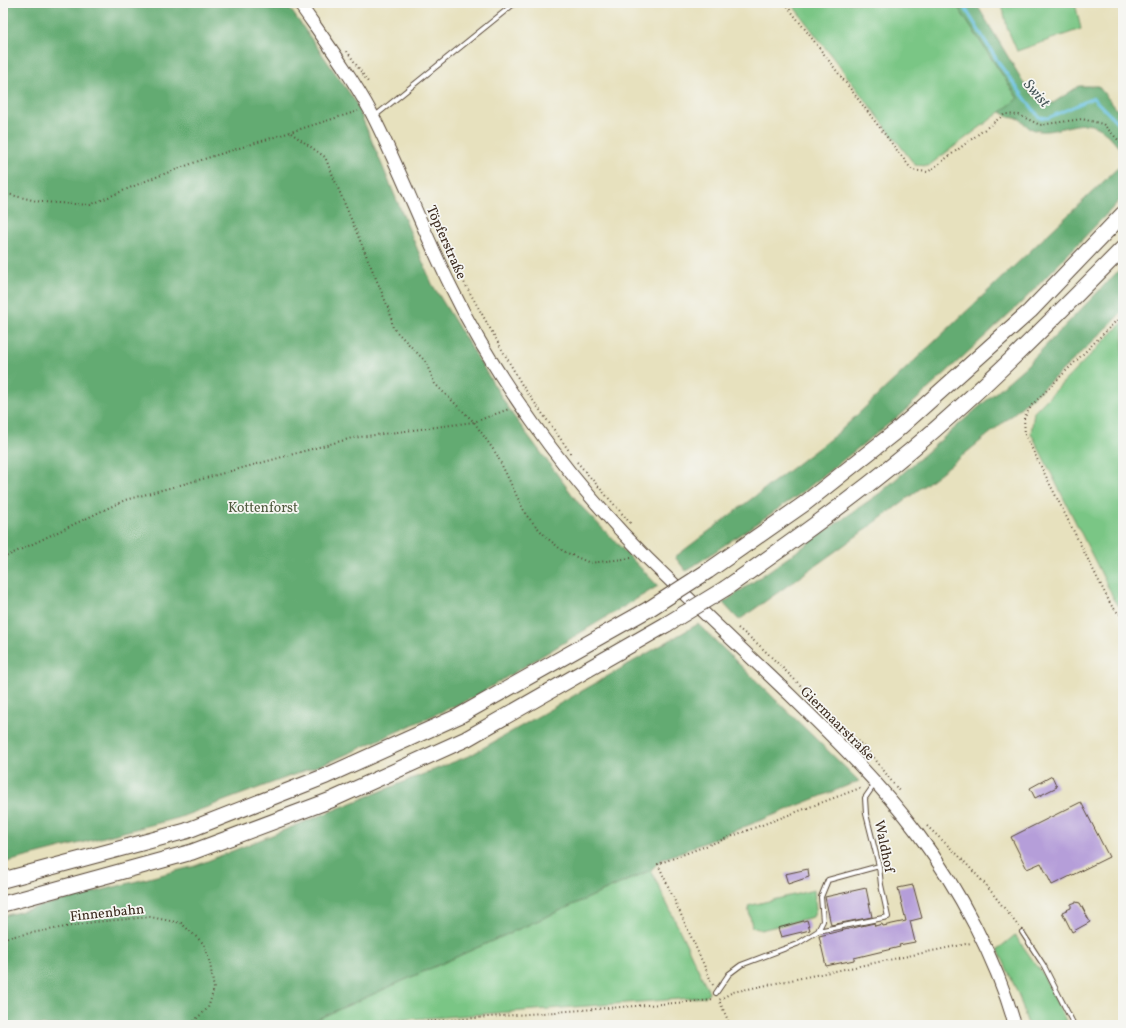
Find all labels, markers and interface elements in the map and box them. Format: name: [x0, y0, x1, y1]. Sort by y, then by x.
water label: Swist: [1018, 75, 1055, 114]
street label: Töpferstraße: [421, 203, 470, 283]
park label: Kottenforst: [228, 499, 298, 518]
street label: Giermaarstraße: [796, 683, 879, 766]
street label: Waldhof: [869, 819, 899, 875]
street label: Finnenbahn: [69, 900, 145, 927]

